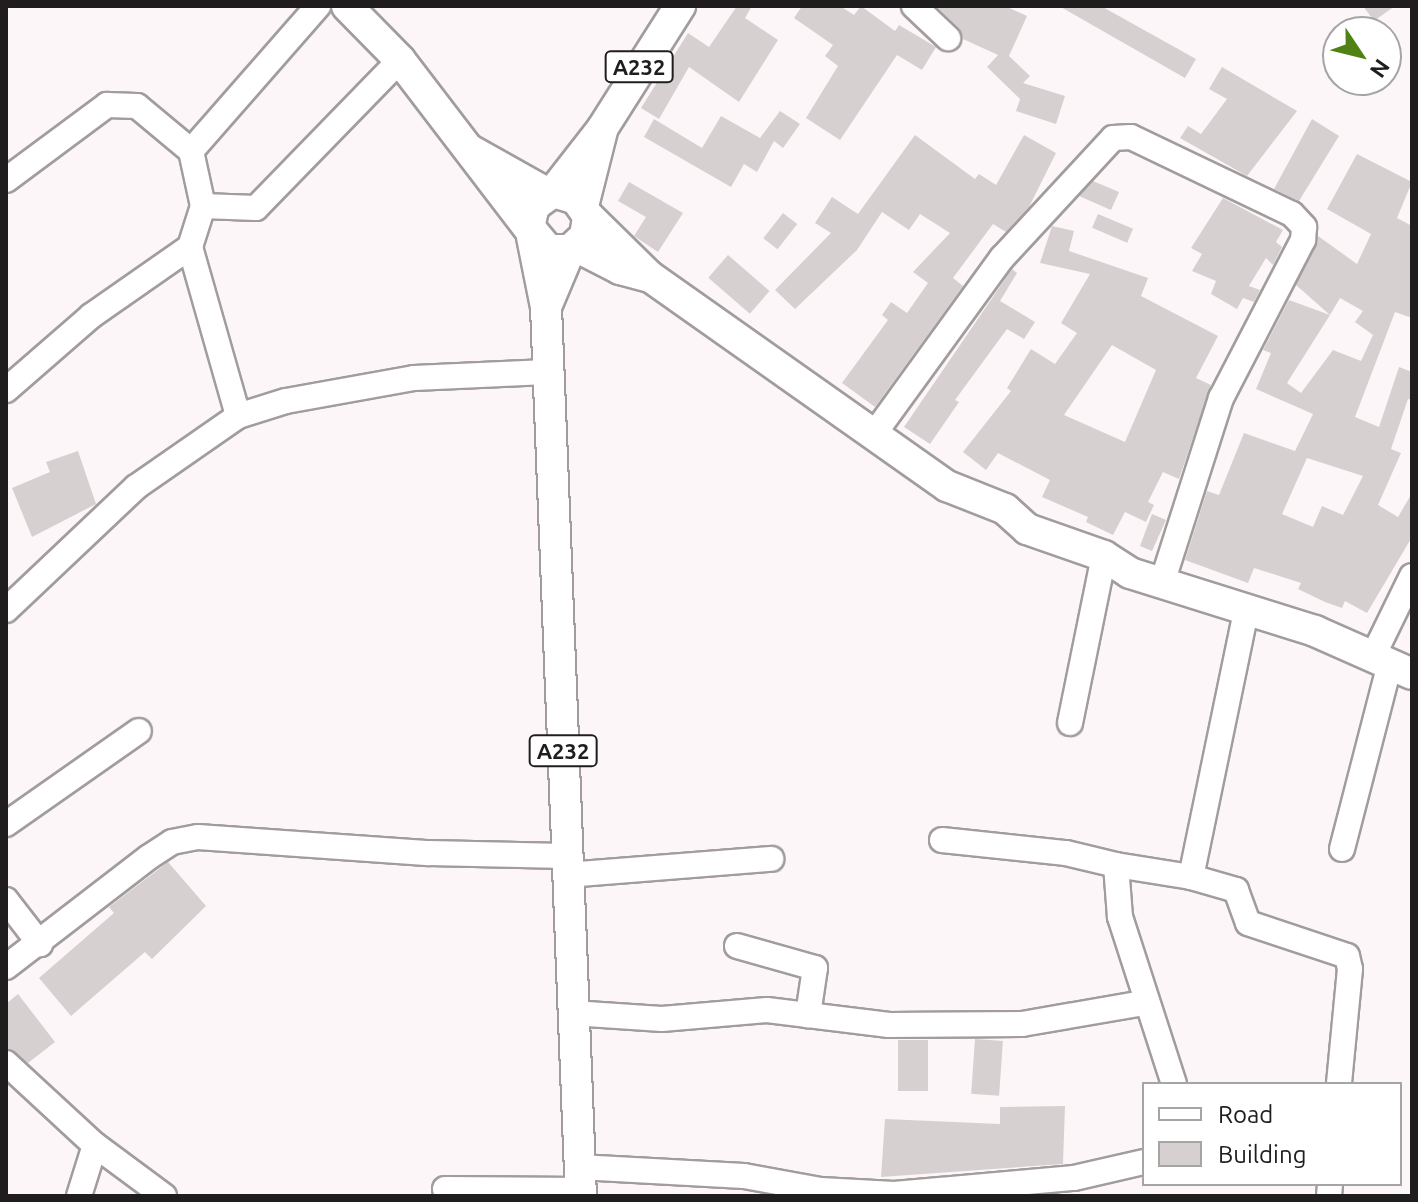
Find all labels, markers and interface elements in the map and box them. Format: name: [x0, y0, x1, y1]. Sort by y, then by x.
north arrow: [1322, 16, 1402, 96]
road number: A232: [603, 49, 675, 85]
text: N: [1365, 55, 1395, 83]
road number: A232: [527, 733, 599, 769]
legend: [1142, 1082, 1402, 1186]
text: Road: [1218, 1101, 1273, 1128]
text: Building: [1218, 1141, 1306, 1168]

